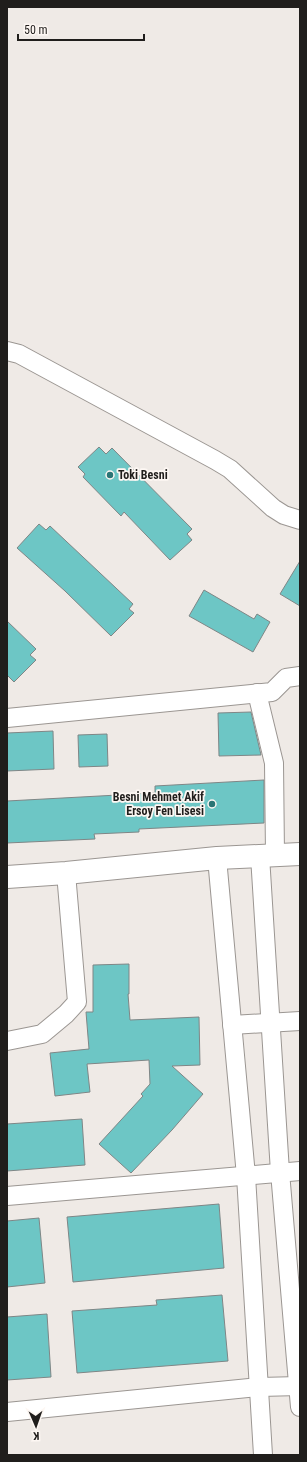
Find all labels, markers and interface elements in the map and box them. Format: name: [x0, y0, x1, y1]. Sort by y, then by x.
scale bar: [18, 16, 144, 42]
text: 50 m: [24, 23, 48, 37]
place label: Toki Besni: [118, 468, 168, 482]
marker: Toki Besni: [105, 470, 115, 480]
place label: Besni Mehmet Akif Ersoy Fen Lisesi: [113, 790, 204, 818]
marker: Besni Mehmet Akif Ersoy Fen Lisesi: [207, 799, 217, 809]
north arrow: [16, 1406, 56, 1446]
text: K: [32, 1429, 40, 1442]

